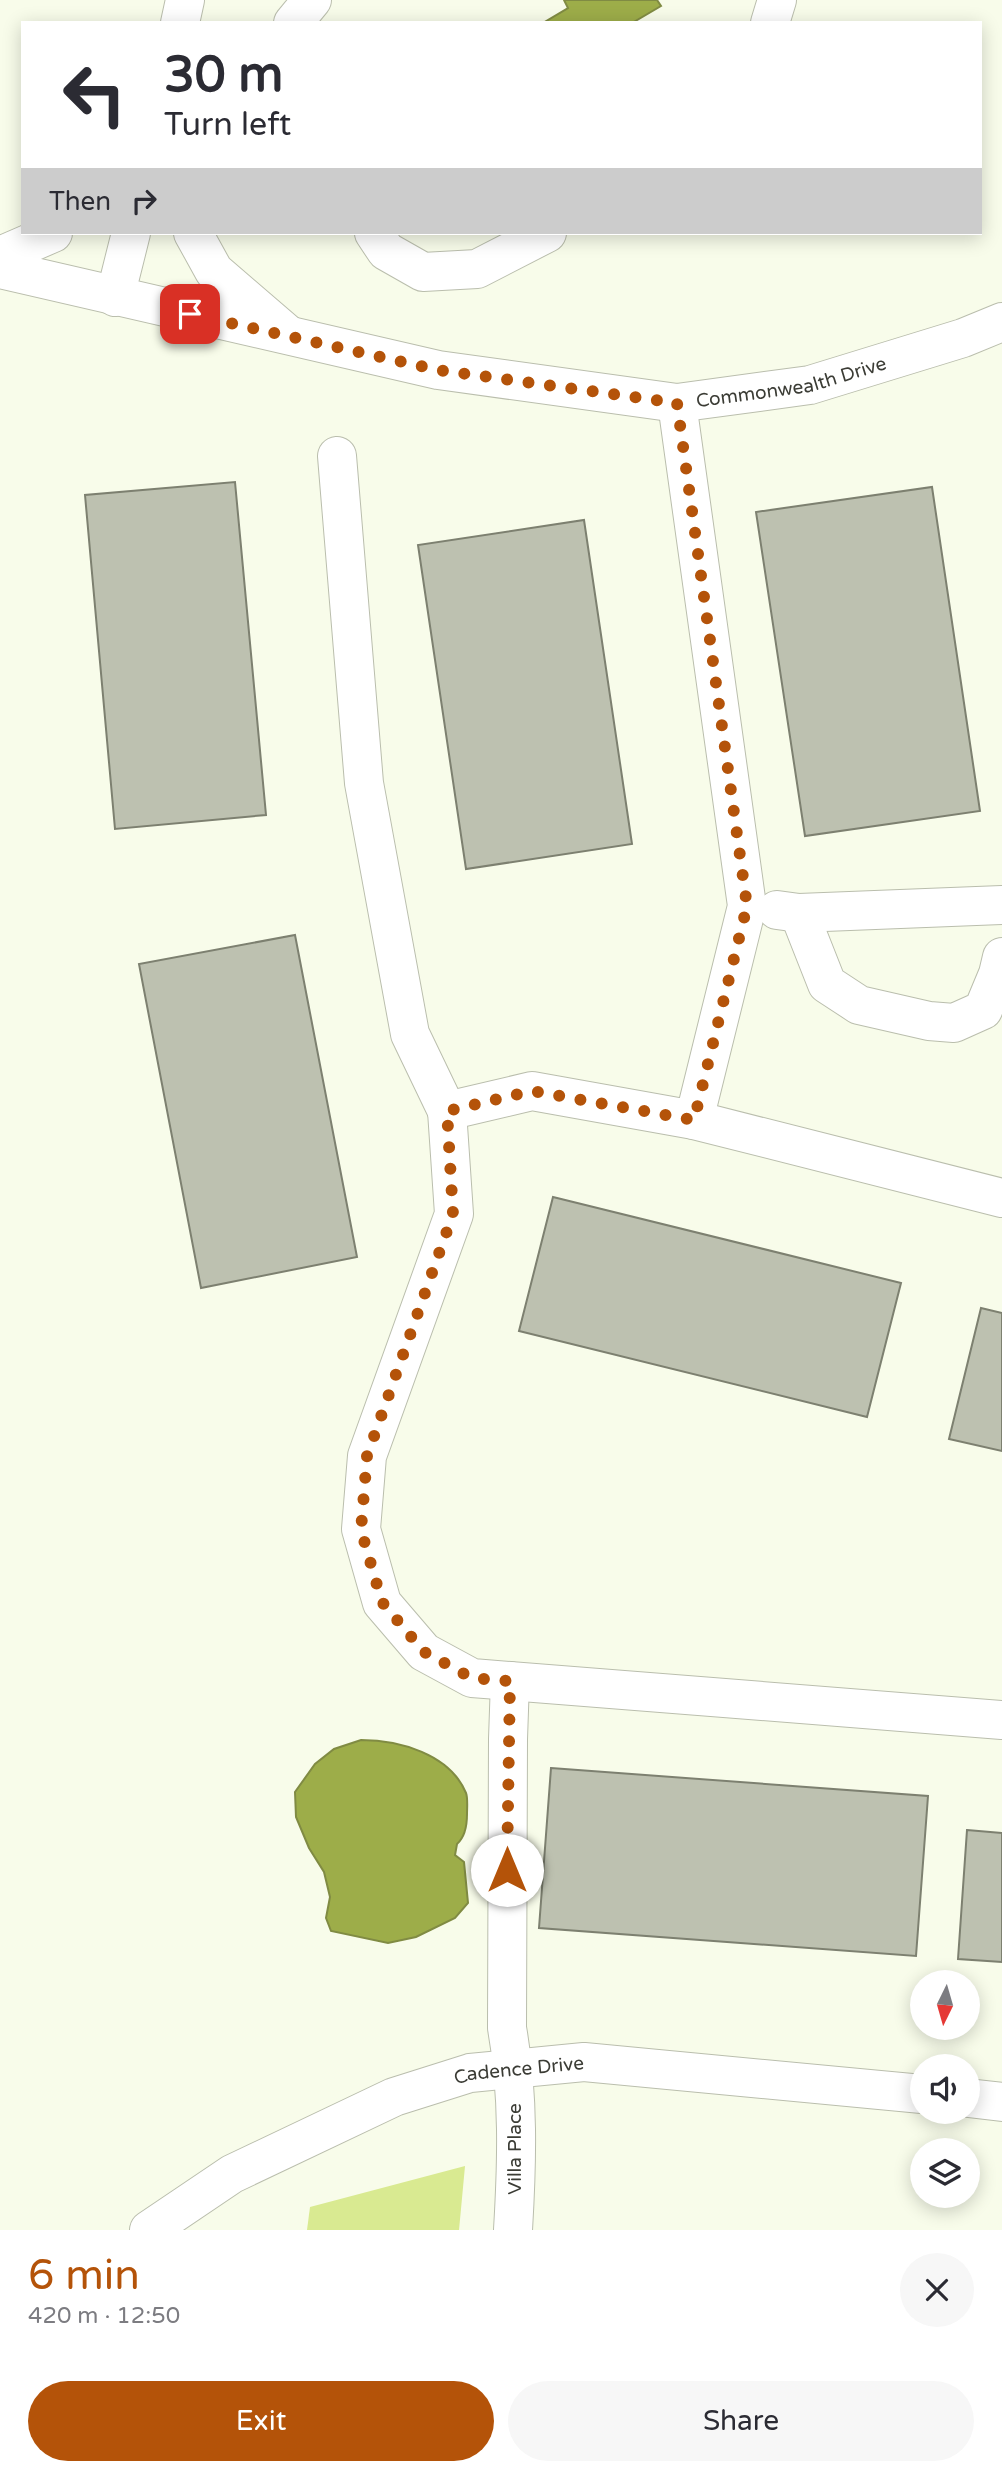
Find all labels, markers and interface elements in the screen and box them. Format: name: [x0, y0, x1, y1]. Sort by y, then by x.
text: 30 m: [164, 46, 283, 105]
icon: left: [49, 49, 140, 140]
text: Turn left: [164, 106, 291, 144]
icon: right: [125, 182, 163, 220]
text: Then: [49, 186, 111, 217]
pin: [160, 284, 220, 344]
icon: arrive: [171, 295, 209, 333]
street label: Commonwealth Drive: [695, 352, 889, 412]
position arrow: [470, 1833, 544, 1907]
north arrow: [910, 1970, 980, 2040]
map controls: [910, 1970, 980, 2208]
street label: Cadence Drive: [451, 2052, 585, 2089]
button: sound: [910, 2054, 980, 2124]
street label: Villa Place: [504, 2103, 526, 2195]
button: layers: [910, 2138, 980, 2208]
text: 6 min: [28, 2250, 140, 2301]
button: close: [900, 2253, 974, 2327]
text: 420 m · 12:50: [28, 2302, 180, 2330]
button: Exit: [28, 2381, 494, 2461]
button: Share: [508, 2381, 974, 2461]

